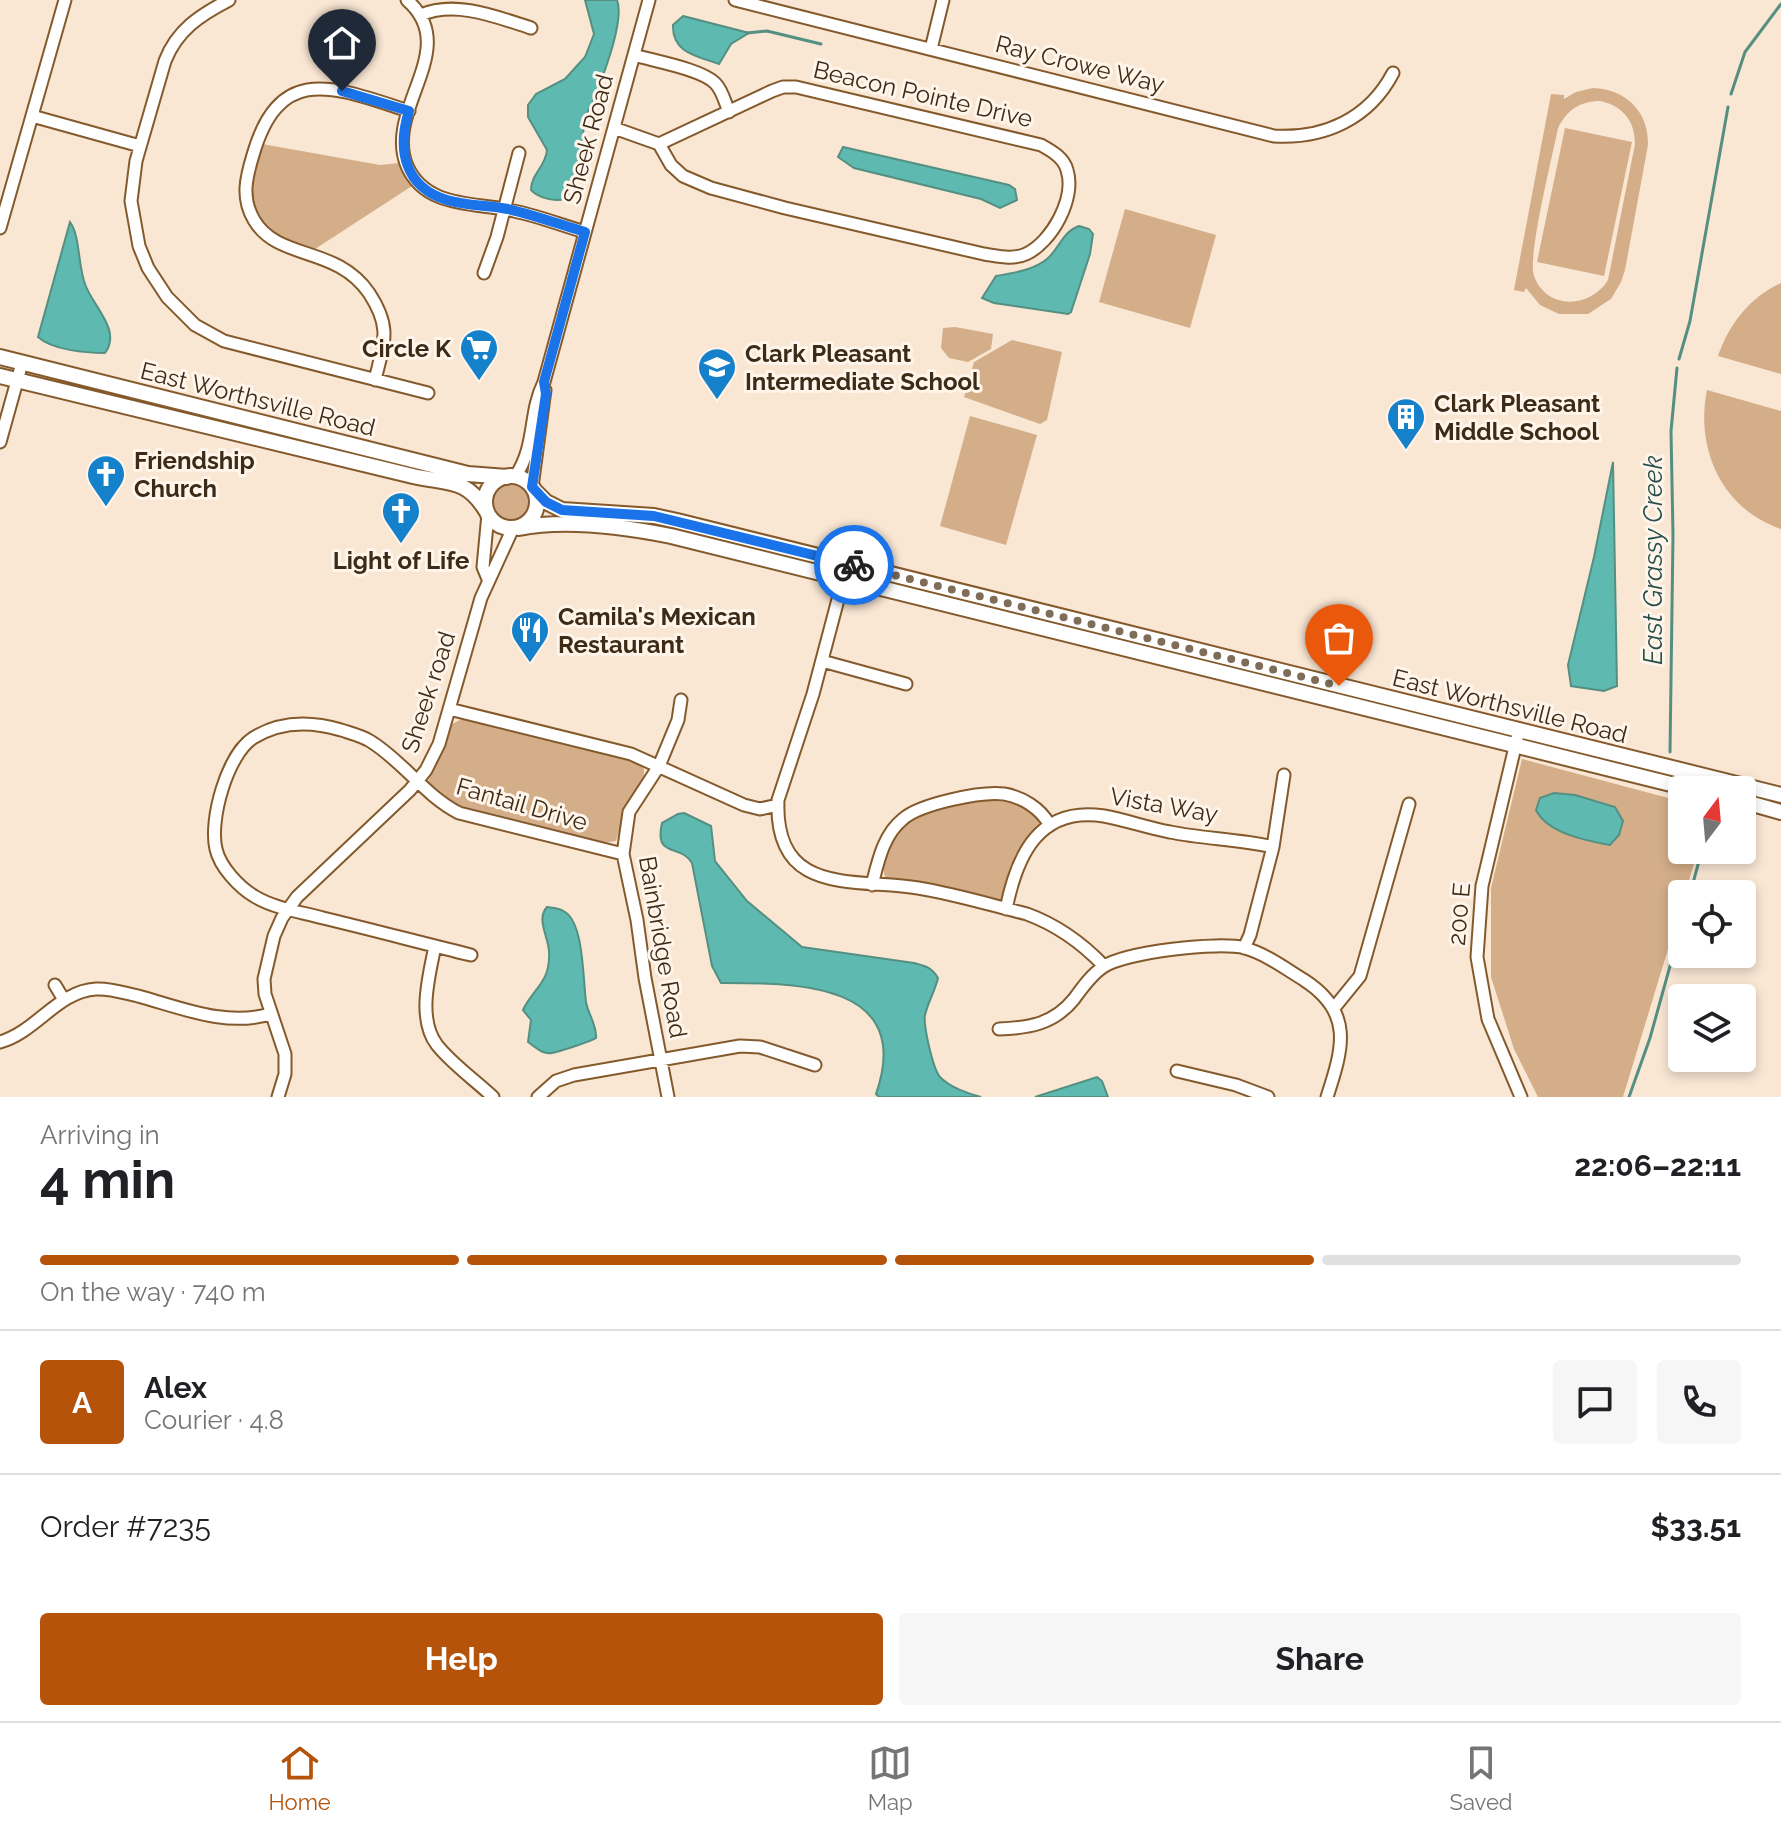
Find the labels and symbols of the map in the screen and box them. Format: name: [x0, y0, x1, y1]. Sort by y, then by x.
pin: [308, 9, 376, 91]
street label: Ray Crowe Way: [993, 29, 1167, 99]
street label: Beacon Pointe Drive: [811, 55, 1035, 133]
street label: Sheek Road: [557, 71, 619, 207]
supermarket icon: Circle K: [458, 327, 500, 382]
place label: Circle K: [362, 334, 452, 363]
place label: Clark Pleasant Intermediate School: [745, 339, 980, 396]
school or university icon: Clark Pleasant Intermediate School: [696, 346, 738, 401]
street label: East Worthsville Road: [138, 356, 378, 442]
place label: Clark Pleasant Middle School: [1434, 389, 1600, 446]
building icon: Clark Pleasant Middle School: [1385, 396, 1427, 451]
place label: Friendship Church: [134, 446, 255, 503]
church icon: Friendship Church: [85, 453, 127, 508]
water label: East Grassy Creek: [1638, 455, 1668, 665]
church icon: Light of Life: [380, 490, 422, 545]
courier: [814, 525, 894, 605]
place label: Light of Life: [333, 546, 469, 575]
place label: Camila's Mexican Restaurant: [558, 602, 756, 659]
pin: [1305, 604, 1373, 686]
restaurant icon: Camila's Mexican Restaurant: [509, 609, 551, 664]
street label: Sheek road: [395, 628, 461, 756]
street label: East Worthsville Road: [1390, 663, 1630, 749]
street label: Fantail Drive: [453, 771, 591, 837]
north arrow: [1668, 776, 1756, 864]
street label: Vista Way: [1108, 781, 1220, 829]
street label: Bainbridge Road: [633, 854, 693, 1040]
street label: 200 E: [1442, 882, 1476, 946]

